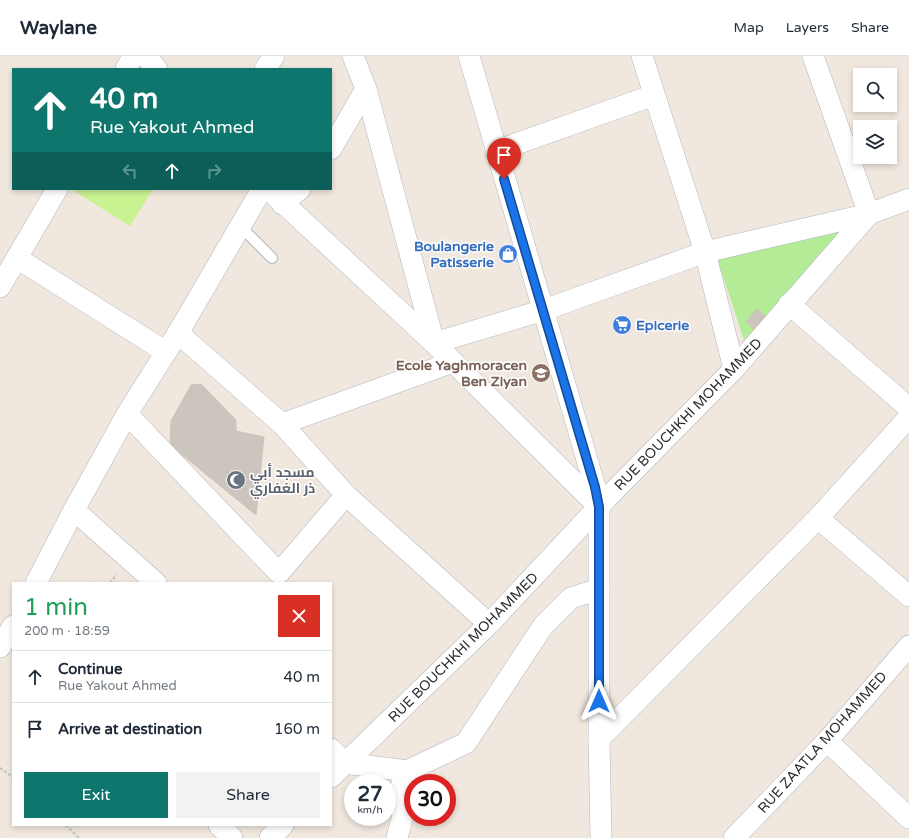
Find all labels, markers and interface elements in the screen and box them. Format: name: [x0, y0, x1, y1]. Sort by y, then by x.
text: Waylane: [20, 17, 97, 39]
text: Map: [734, 19, 764, 36]
text: Layers: [786, 19, 829, 36]
text: Share: [851, 19, 889, 36]
map controls: [853, 68, 897, 164]
button: search: [853, 68, 897, 112]
text: 40 m: [90, 82, 158, 116]
icon: ahead: [24, 84, 76, 136]
text: Rue Yakout Ahmed: [90, 116, 254, 138]
button: layers: [853, 120, 897, 164]
pin: [487, 138, 521, 179]
icon: arrive: [493, 144, 515, 166]
icon: left: [119, 160, 141, 182]
icon: ahead: [161, 160, 183, 182]
icon: right: [203, 160, 225, 182]
place label: Boulangerie Patisserie: [414, 238, 494, 271]
shop icon: Boulangerie Patisserie: [497, 243, 519, 265]
supermarket icon: Epicerie: [611, 314, 633, 336]
place label: Epicerie: [636, 317, 689, 334]
street label: RUE BOUCHKHI MOHAMMED: [611, 335, 766, 494]
place label: Ecole Yaghmoracen Ben Ziyan: [396, 357, 527, 390]
school or university icon: Ecole Yaghmoracen Ben Ziyan: [530, 362, 552, 384]
place label: مسجد أبي ذر الغفاري: [250, 463, 315, 499]
mosque icon: مسجد أبي ذر الغفاري: [225, 469, 247, 491]
street label: RUE BOUCHKHI MOHAMMED: [385, 569, 542, 726]
text: 1 min: [24, 593, 88, 622]
button: close: [278, 595, 320, 637]
text: 200 m · 18:59: [24, 623, 110, 639]
text: Continue: [58, 660, 122, 678]
icon: ahead: [24, 666, 46, 688]
text: 40 m: [283, 668, 320, 686]
street label: RUE ZAATLA MOHAMMED: [754, 668, 890, 817]
text: Rue Yakout Ahmed: [58, 678, 177, 694]
position arrow: [578, 680, 620, 722]
icon: arrive: [24, 718, 46, 740]
text: Arrive at destination: [58, 720, 202, 738]
text: 160 m: [274, 720, 320, 738]
button: Exit: [24, 772, 168, 818]
button: Share: [176, 772, 320, 818]
speed limit sign: 30: [404, 774, 456, 826]
text: 27: [357, 783, 383, 807]
text: km/h: [357, 804, 383, 816]

